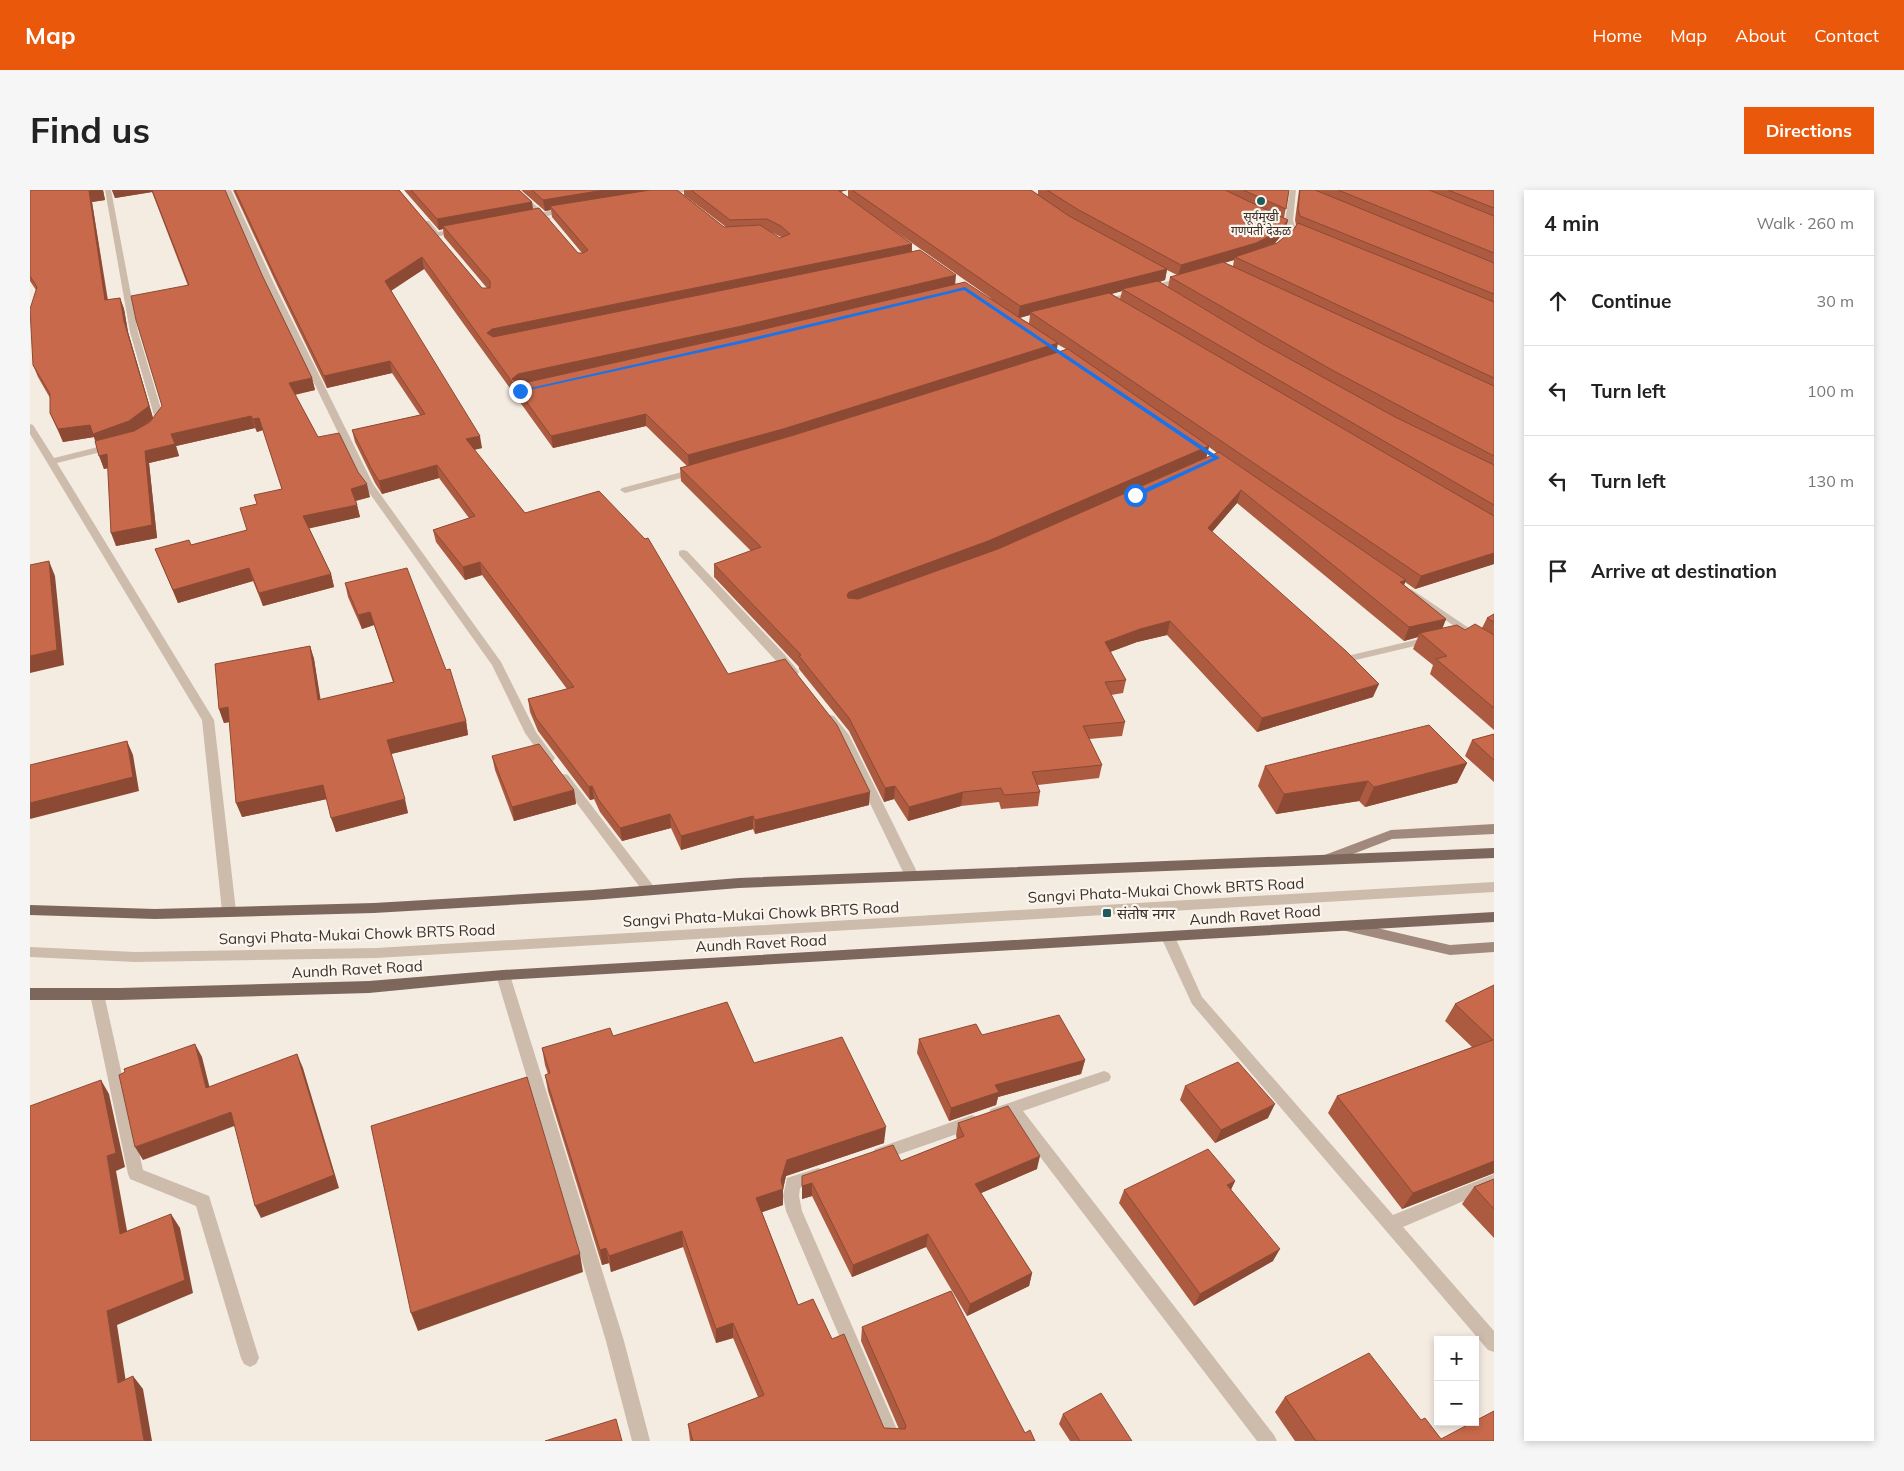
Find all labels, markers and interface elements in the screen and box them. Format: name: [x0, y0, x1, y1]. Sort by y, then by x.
text: Map: [25, 20, 76, 50]
text: Home: [1592, 24, 1642, 47]
text: Map: [1670, 24, 1707, 47]
text: About: [1735, 24, 1786, 47]
text: Contact: [1814, 24, 1879, 47]
button: Directions: [1744, 107, 1874, 154]
text: Find us: [30, 108, 150, 152]
marker: सूर्यमुखी गणपती देऊळ: [1255, 195, 1267, 207]
place label: सूर्यमुखी गणपती देऊळ: [1231, 209, 1292, 238]
text: 4 min: [1544, 210, 1599, 236]
text: Walk · 260 m: [1756, 213, 1854, 233]
icon: ahead: [1544, 287, 1572, 315]
text: Continue: [1591, 289, 1671, 313]
text: 30 m: [1817, 291, 1854, 311]
icon: left: [1544, 377, 1572, 405]
text: Turn left: [1591, 379, 1666, 403]
route end: [509, 380, 532, 403]
text: 100 m: [1807, 381, 1854, 401]
icon: left: [1544, 467, 1572, 495]
text: Turn left: [1591, 469, 1666, 493]
text: 130 m: [1807, 471, 1854, 491]
route start: [1124, 484, 1147, 507]
icon: arrive: [1544, 557, 1572, 585]
text: Arrive at destination: [1591, 559, 1777, 583]
street label: Sangvi Phata-Mukai Chowk BRTS Road: [1027, 873, 1305, 907]
street label: Sangvi Phata-Mukai Chowk BRTS Road: [622, 897, 900, 931]
street label: Aundh Ravet Road: [1189, 901, 1321, 929]
place label: संतोष नगर: [1117, 904, 1176, 923]
marker: संतोष नगर: [1101, 907, 1113, 919]
street label: Sangvi Phata-Mukai Chowk BRTS Road: [218, 920, 496, 948]
street label: Aundh Ravet Road: [695, 930, 827, 956]
street label: Aundh Ravet Road: [291, 956, 423, 982]
map controls: [1434, 1336, 1479, 1426]
button: +: [1434, 1336, 1479, 1381]
button: −: [1434, 1381, 1479, 1426]

